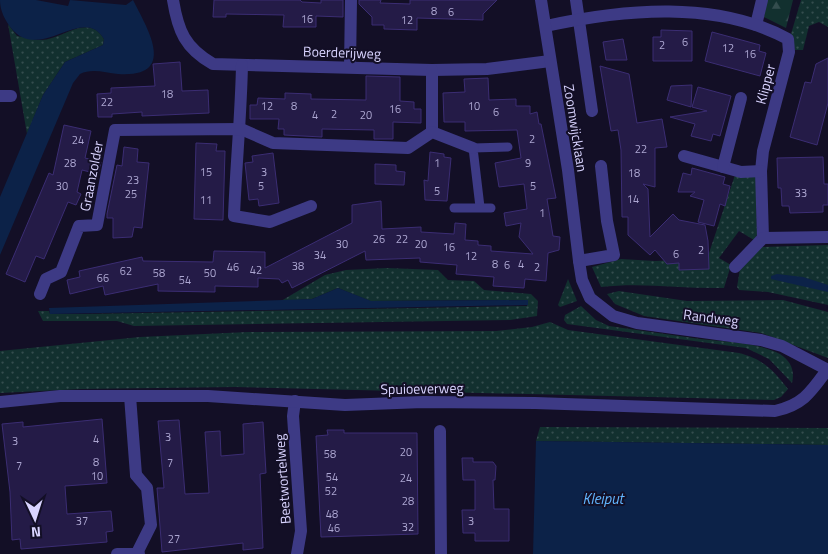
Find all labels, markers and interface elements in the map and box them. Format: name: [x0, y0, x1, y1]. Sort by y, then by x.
house number: 8: [431, 3, 437, 19]
house number: 6: [448, 4, 454, 20]
house number: 16: [301, 11, 313, 27]
house number: 12: [401, 12, 413, 28]
house number: 6: [682, 34, 688, 50]
house number: 2: [659, 37, 665, 53]
street label: Boerderijweg: [303, 40, 381, 64]
house number: 12: [722, 40, 734, 56]
house number: 16: [744, 46, 756, 62]
street label: Klipper: [750, 61, 780, 106]
street label: Zoomwijcklaan: [559, 83, 593, 173]
house number: 18: [161, 86, 173, 102]
house number: 22: [101, 94, 113, 110]
house number: 12: [261, 98, 273, 114]
house number: 8: [291, 98, 297, 114]
house number: 10: [468, 98, 480, 114]
house number: 16: [389, 101, 401, 117]
house number: 6: [493, 104, 499, 120]
house number: 2: [331, 106, 337, 122]
house number: 4: [312, 107, 318, 123]
house number: 20: [360, 107, 372, 123]
house number: 2: [529, 131, 535, 147]
house number: 24: [72, 132, 84, 148]
street label: Graanzolder: [74, 139, 108, 213]
house number: 22: [635, 141, 647, 157]
house number: 28: [64, 155, 76, 171]
house number: 1: [434, 155, 440, 171]
house number: 9: [525, 155, 531, 171]
house number: 15: [200, 164, 212, 180]
house number: 3: [261, 164, 267, 180]
house number: 18: [628, 165, 640, 181]
house number: 23: [127, 172, 139, 188]
house number: 30: [56, 178, 68, 194]
house number: 5: [258, 178, 264, 194]
house number: 5: [530, 178, 536, 194]
house number: 5: [434, 183, 440, 199]
house number: 33: [795, 185, 807, 201]
house number: 25: [125, 186, 137, 202]
house number: 14: [627, 191, 639, 207]
house number: 11: [200, 192, 212, 208]
house number: 1: [539, 205, 545, 221]
house number: 26: [373, 231, 385, 247]
house number: 22: [396, 231, 408, 247]
house number: 30: [336, 236, 348, 252]
house number: 20: [415, 236, 427, 252]
house number: 16: [443, 239, 455, 255]
house number: 2: [698, 242, 704, 258]
house number: 6: [673, 246, 679, 262]
house number: 34: [314, 247, 326, 263]
house number: 12: [465, 248, 477, 264]
house number: 8: [492, 256, 498, 272]
house number: 4: [518, 256, 524, 272]
house number: 6: [504, 257, 510, 273]
house number: 38: [292, 258, 304, 274]
house number: 46: [227, 259, 239, 275]
house number: 2: [534, 259, 540, 275]
house number: 42: [250, 262, 262, 278]
house number: 62: [120, 263, 132, 279]
house number: 58: [153, 265, 165, 281]
house number: 50: [204, 265, 216, 281]
house number: 66: [97, 270, 109, 286]
house number: 54: [179, 272, 191, 288]
street label: Randweg: [682, 303, 740, 331]
street label: Spuioeverweg: [380, 377, 464, 399]
house number: 3: [165, 429, 171, 445]
house number: 4: [93, 431, 99, 447]
house number: 3: [12, 433, 18, 449]
street label: Beetwortelweg: [268, 433, 296, 525]
house number: 20: [400, 444, 412, 460]
house number: 58: [324, 446, 336, 462]
house number: 8: [93, 454, 99, 470]
house number: 7: [167, 455, 173, 471]
house number: 7: [16, 458, 22, 474]
house number: 10: [91, 468, 103, 484]
house number: 54: [326, 469, 338, 485]
house number: 24: [400, 470, 412, 486]
house number: 52: [325, 483, 337, 499]
water label: Kleiput: [583, 487, 626, 510]
house number: 28: [402, 493, 414, 509]
north arrow: [10, 494, 60, 544]
house number: 48: [326, 506, 338, 522]
house number: 37: [76, 513, 88, 529]
house number: 3: [468, 513, 474, 529]
house number: 32: [402, 519, 414, 535]
house number: 46: [328, 520, 340, 536]
text: N: [30, 522, 42, 543]
house number: 27: [168, 531, 180, 547]

